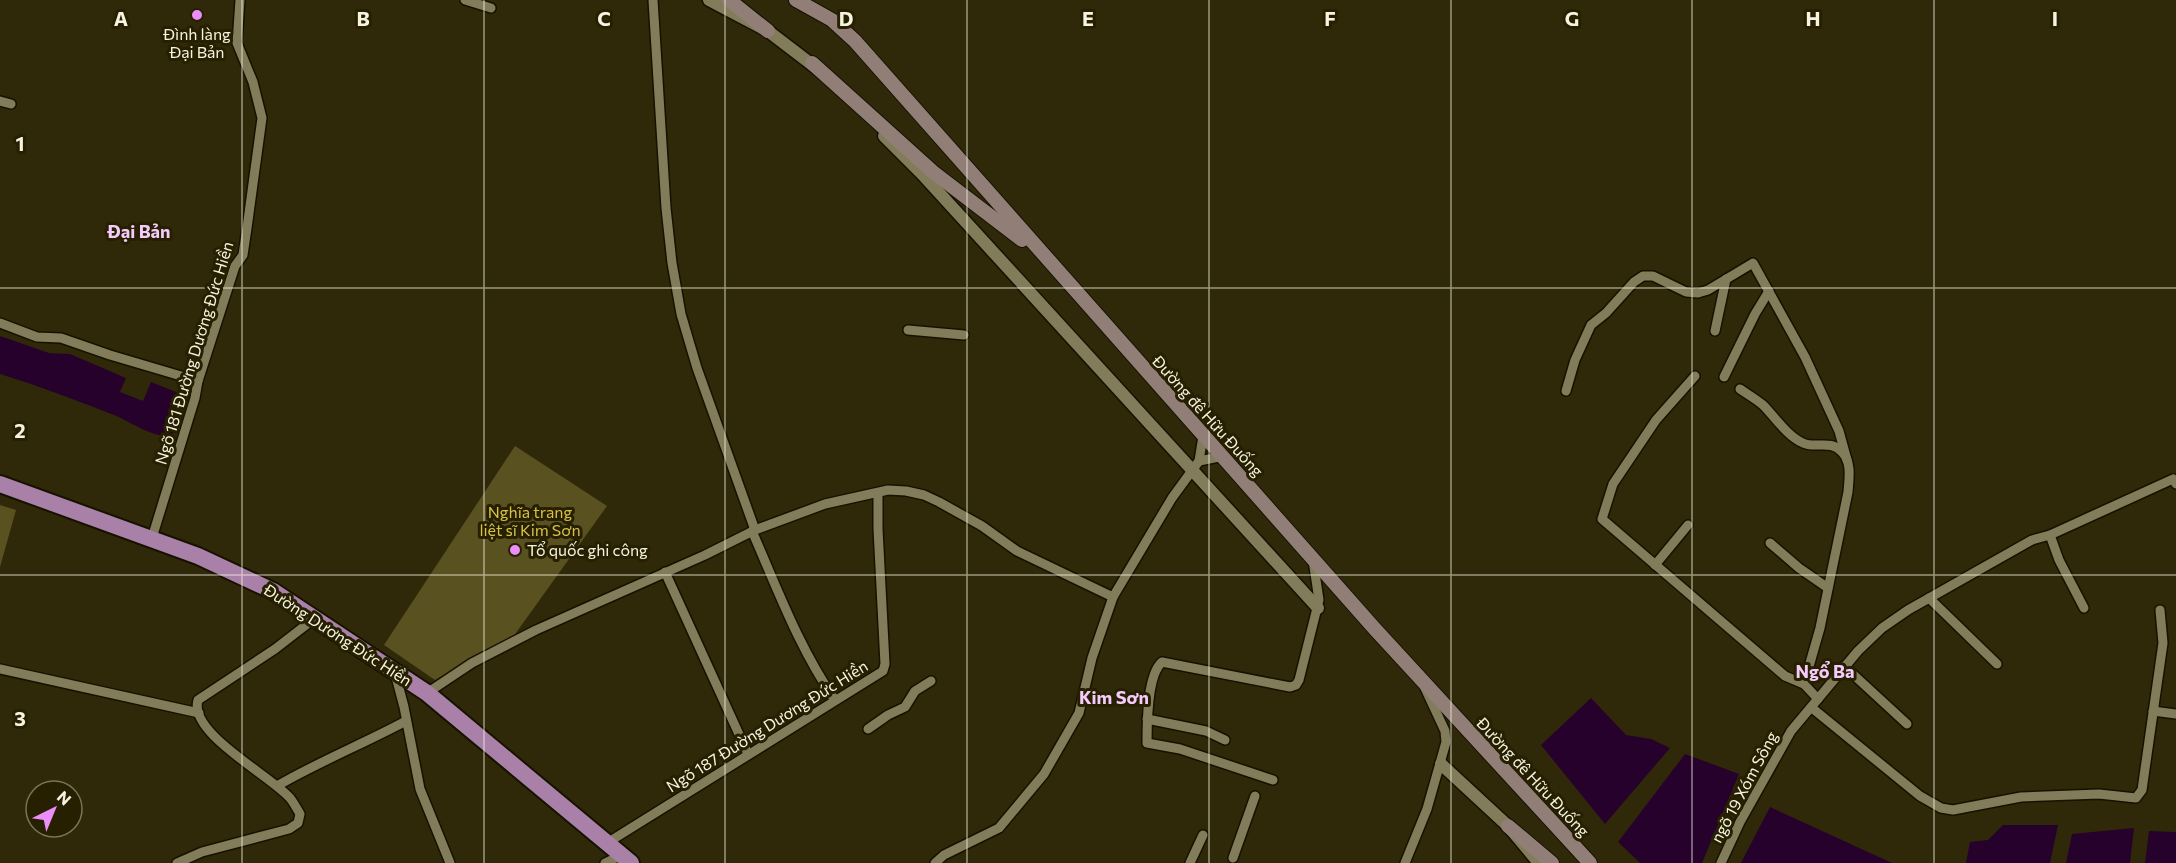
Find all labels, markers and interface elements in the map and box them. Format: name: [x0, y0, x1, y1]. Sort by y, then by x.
text: A: [114, 6, 128, 30]
text: B: [356, 6, 370, 30]
text: C: [597, 6, 611, 30]
text: D: [839, 6, 853, 30]
text: E: [1082, 6, 1094, 30]
text: F: [1324, 6, 1336, 30]
text: G: [1565, 6, 1579, 30]
text: H: [1806, 6, 1821, 30]
text: I: [2052, 6, 2058, 30]
marker: Đình làng Đại Bản: [190, 8, 204, 22]
place label: Đình làng Đại Bản: [162, 24, 231, 61]
text: 1: [15, 131, 25, 155]
district label: Đại Bản: [107, 220, 170, 242]
street label: Ngõ 181 Đường Dương Đức Hiền: [151, 239, 237, 467]
street label: Đường đê Hữu Đuống: [1148, 351, 1268, 480]
text: 2: [14, 418, 26, 442]
park label: Nghĩa trang liệt sĩ Kim Sơn: [479, 502, 581, 539]
place label: Tổ quốc ghi công: [527, 540, 648, 559]
marker: Tổ quốc ghi công: [508, 543, 522, 557]
street label: Đường Dương Đức Hiền: [260, 579, 416, 690]
street label: Ngõ 187 Đường Dương Đức Hiền: [663, 656, 871, 796]
district label: Ngổ Ba: [1796, 660, 1854, 682]
district label: Kim Sơn: [1079, 686, 1149, 708]
text: 3: [14, 706, 26, 730]
street label: Đường đê Hữu Đuống: [1473, 712, 1594, 840]
street label: ngõ 19 Xóm Sông: [1706, 727, 1781, 846]
north arrow: [24, 779, 84, 839]
text: N: [54, 787, 75, 809]

